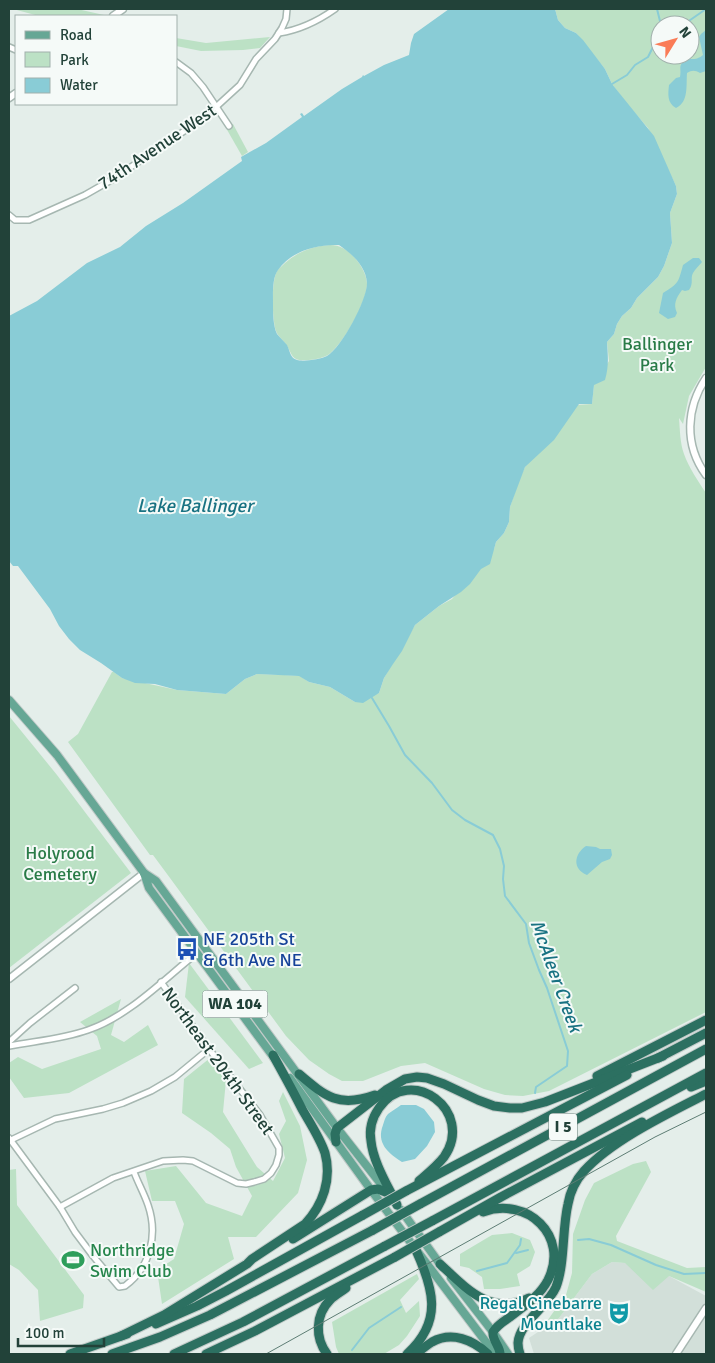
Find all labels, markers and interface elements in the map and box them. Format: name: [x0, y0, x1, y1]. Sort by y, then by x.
legend: [15, 15, 178, 105]
north arrow: [650, 15, 700, 65]
text: N: [675, 23, 695, 41]
text: Road: [60, 26, 92, 44]
text: Park: [60, 51, 89, 69]
text: Water: [60, 76, 98, 94]
street label: 74th Avenue West: [94, 99, 220, 195]
park label: Ballinger Park: [622, 333, 692, 376]
water label: Lake Ballinger: [137, 494, 256, 518]
park label: Holyrood Cemetery: [23, 842, 97, 885]
water label: McAleer Creek: [525, 916, 588, 1037]
place label: NE 205th St & 6th Ave NE: [203, 928, 302, 971]
bus stop icon: NE 205th St & 6th Ave NE: [174, 936, 200, 962]
street label: Northeast 204th Street: [157, 983, 279, 1139]
road number: WA 104: [202, 991, 268, 1018]
road number: I 5: [549, 1114, 577, 1140]
place label: Northridge Swim Club: [90, 1239, 175, 1282]
sports icon: Northridge Swim Club: [60, 1247, 86, 1273]
place label: Regal Cinebarre Mountlake: [479, 1292, 602, 1335]
theatre icon: Regal Cinebarre Mountlake: [606, 1300, 632, 1326]
scale bar: [18, 1316, 104, 1348]
text: 100 m: [25, 1324, 65, 1342]

